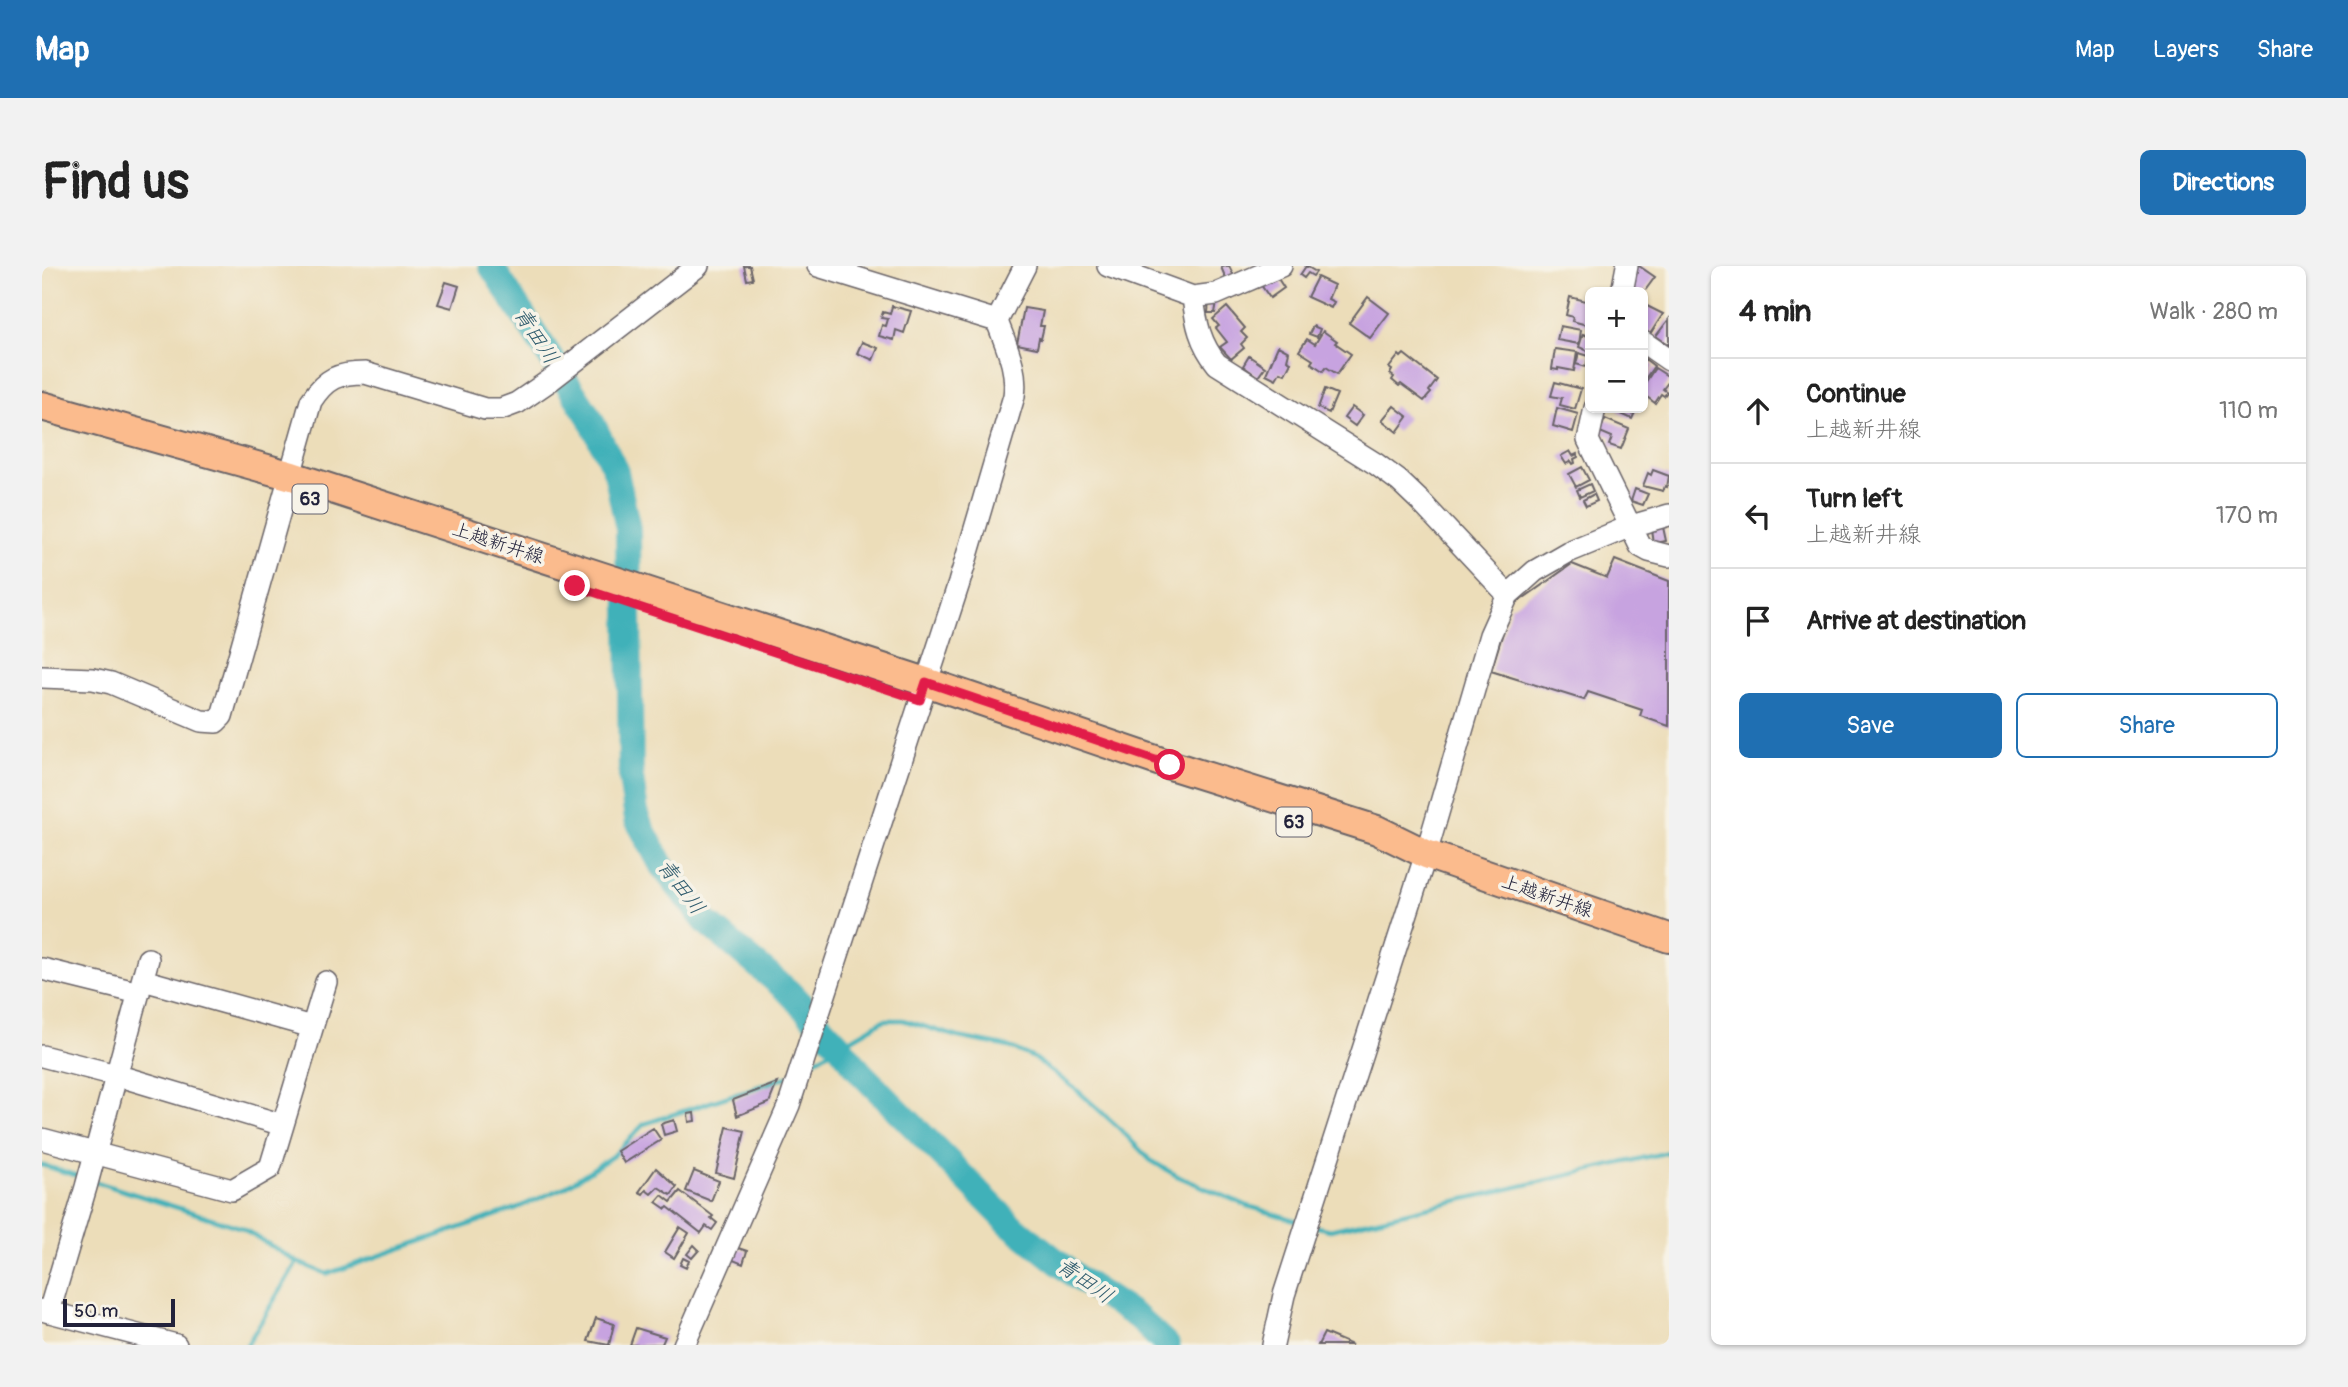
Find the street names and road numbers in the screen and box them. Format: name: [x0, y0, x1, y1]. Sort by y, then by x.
road number: 63: [292, 484, 328, 513]
street label: 上越新井線: [449, 517, 547, 569]
road number: 63: [1276, 808, 1312, 836]
street label: 上越新井線: [1498, 869, 1596, 923]

